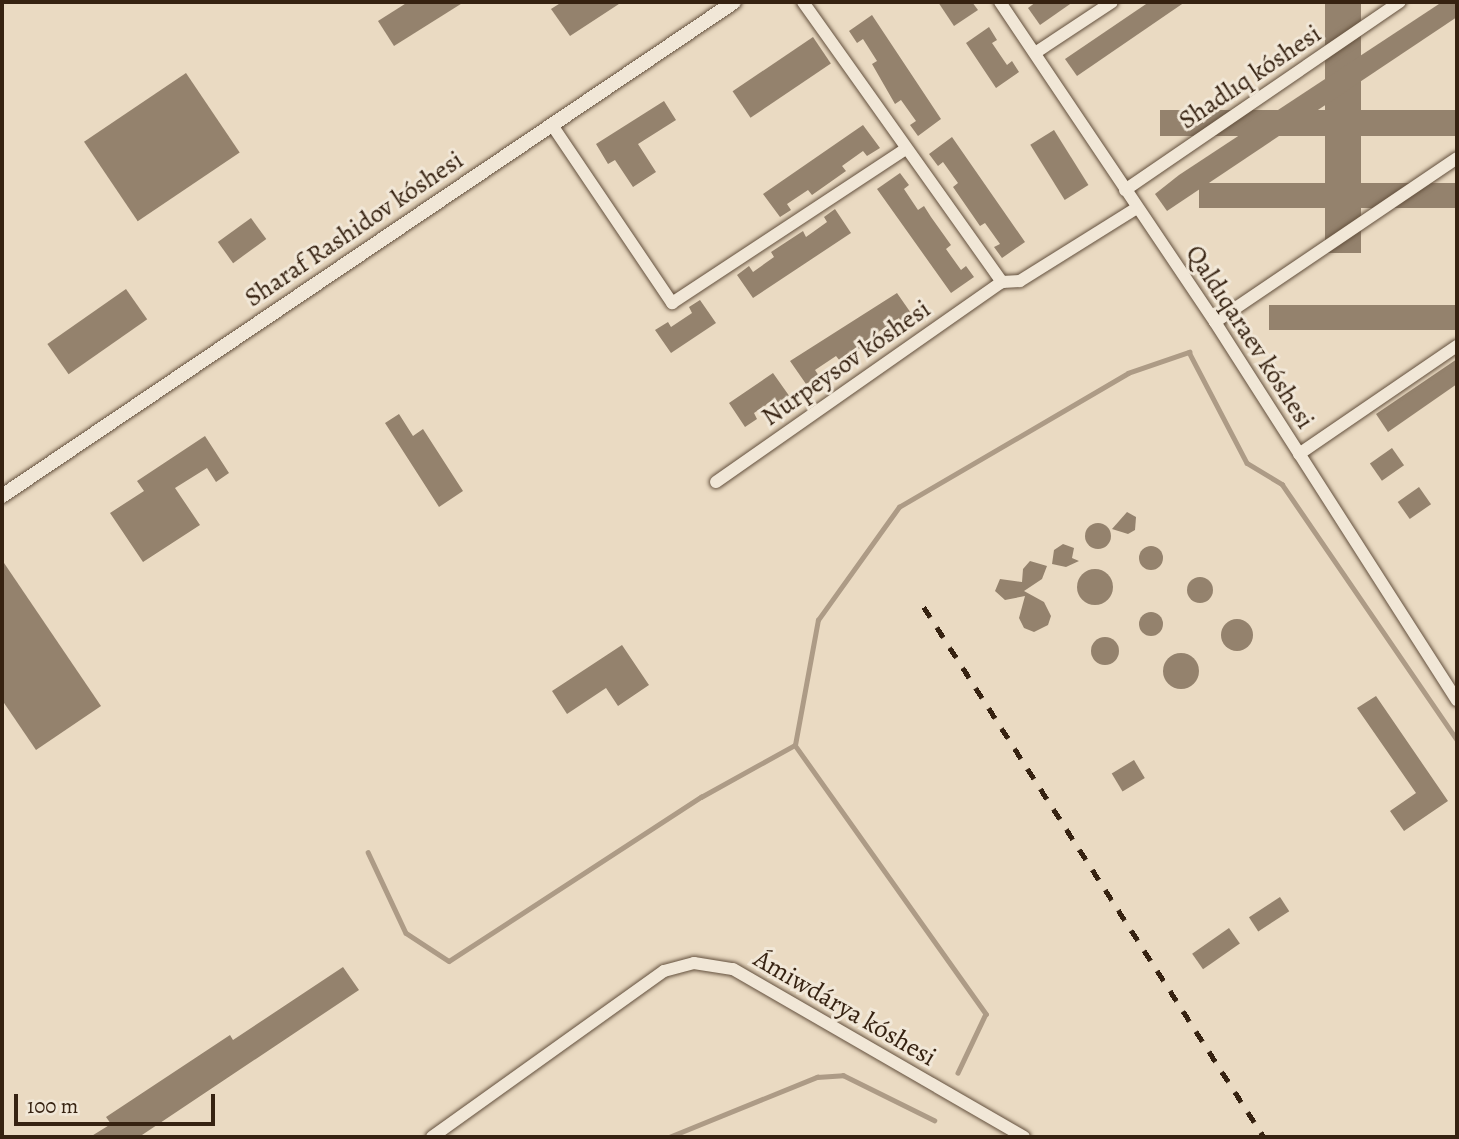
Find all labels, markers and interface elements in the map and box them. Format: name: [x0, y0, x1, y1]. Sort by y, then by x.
street label: Shadlıq kóshesi: [1173, 18, 1327, 136]
street label: Sharaf Rashidov kóshesi: [239, 144, 469, 314]
street label: Qaldıqaraev kóshesi: [1179, 239, 1321, 435]
street label: Nurpeysov kóshesi: [756, 293, 936, 433]
street label: Ámiwdárya kóshesi: [748, 943, 942, 1073]
scale bar: [18, 1080, 219, 1124]
text: 100 m: [27, 1092, 78, 1120]

